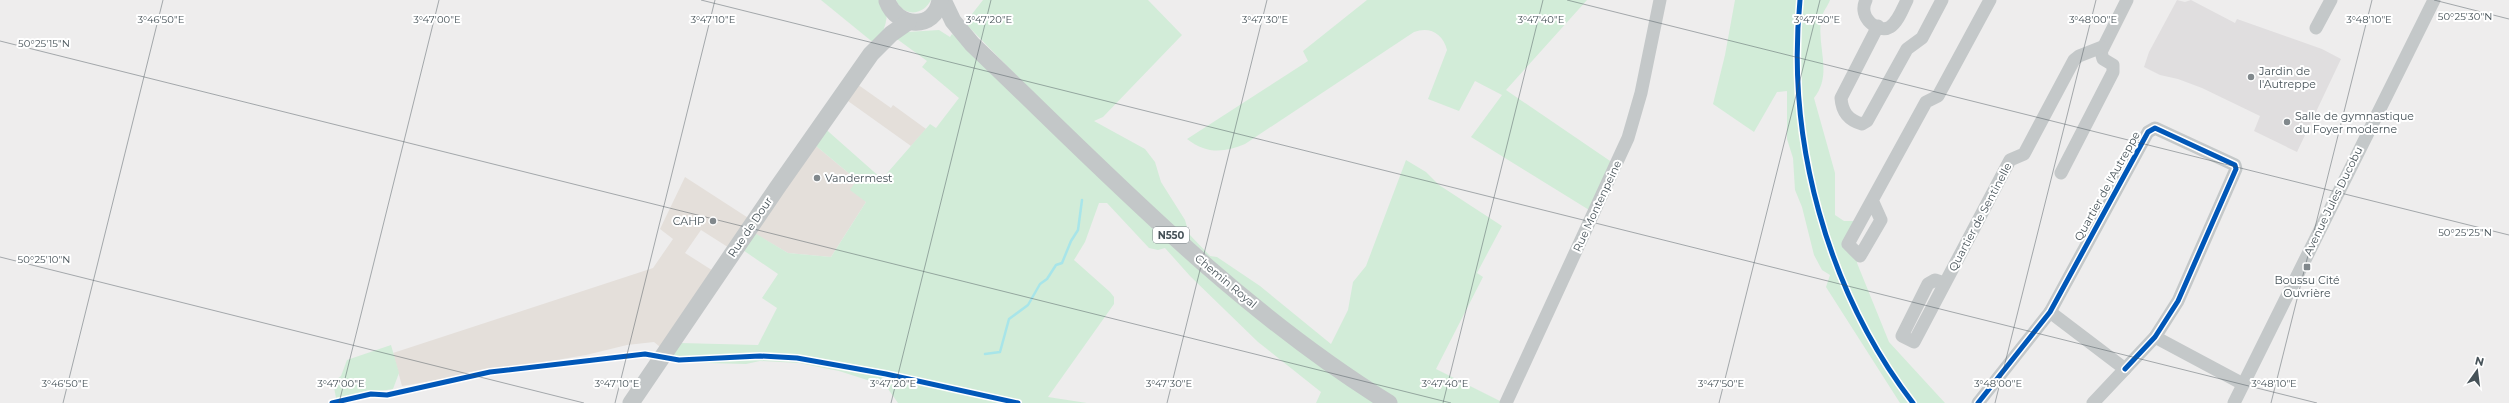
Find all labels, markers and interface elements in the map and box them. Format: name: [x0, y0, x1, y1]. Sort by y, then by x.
text: 50°25'30"N: [2438, 10, 2492, 23]
text: 3°46'50"E: [138, 13, 185, 26]
text: 3°47'00"E: [413, 13, 461, 26]
text: 3°47'10"E: [691, 13, 736, 26]
text: 3°47'20"E: [966, 13, 1013, 26]
text: 3°47'30"E: [1242, 13, 1289, 26]
text: 3°47'40"E: [1518, 13, 1565, 26]
text: 3°47'50"E: [1794, 13, 1841, 26]
text: 3°48'00"E: [2069, 13, 2117, 26]
text: 3°48'10"E: [2346, 13, 2392, 26]
text: 50°25'15"N: [18, 37, 70, 50]
place label: Jardin de l'Autreppe: [2258, 64, 2316, 91]
marker: Jardin de l'Autreppe: [2246, 72, 2256, 82]
place label: Salle de gymnastique du Foyer moderne: [2295, 109, 2414, 136]
marker: Salle de gymnastique du Foyer moderne: [2282, 117, 2292, 127]
street label: Quartier de l'Autreppe: [2071, 129, 2143, 243]
street label: Avenue Jules Ducobu: [2301, 144, 2365, 258]
street label: Rue Montenpeine: [1570, 158, 1624, 254]
street label: Quartier de Sentinelle: [1945, 160, 2015, 274]
place label: Vandermest: [825, 171, 893, 185]
marker: Vandermest: [812, 173, 822, 183]
street label: Rue de Dour: [725, 194, 775, 260]
place label: CAHP: [673, 214, 705, 228]
marker: CAHP: [708, 216, 718, 226]
text: 50°25'25"N: [2438, 226, 2492, 239]
road number: N550: [1153, 227, 1189, 243]
street label: Chemin Royal: [1192, 251, 1260, 311]
text: 50°25'10"N: [18, 253, 70, 266]
marker: Boussu Cité Ouvrière: [2302, 262, 2312, 272]
place label: Boussu Cité Ouvrière: [2274, 273, 2340, 300]
north arrow: [2457, 351, 2497, 391]
text: N: [2473, 353, 2485, 369]
text: 3°46'50"E: [42, 377, 89, 390]
text: 3°47'00"E: [317, 377, 365, 390]
text: 3°47'10"E: [595, 377, 640, 390]
text: 3°47'20"E: [870, 377, 917, 390]
text: 3°47'30"E: [1146, 377, 1193, 390]
text: 3°47'40"E: [1422, 377, 1469, 390]
text: 3°47'50"E: [1698, 377, 1745, 390]
text: 3°48'00"E: [1974, 377, 2022, 390]
text: 3°48'10"E: [2251, 377, 2297, 390]

